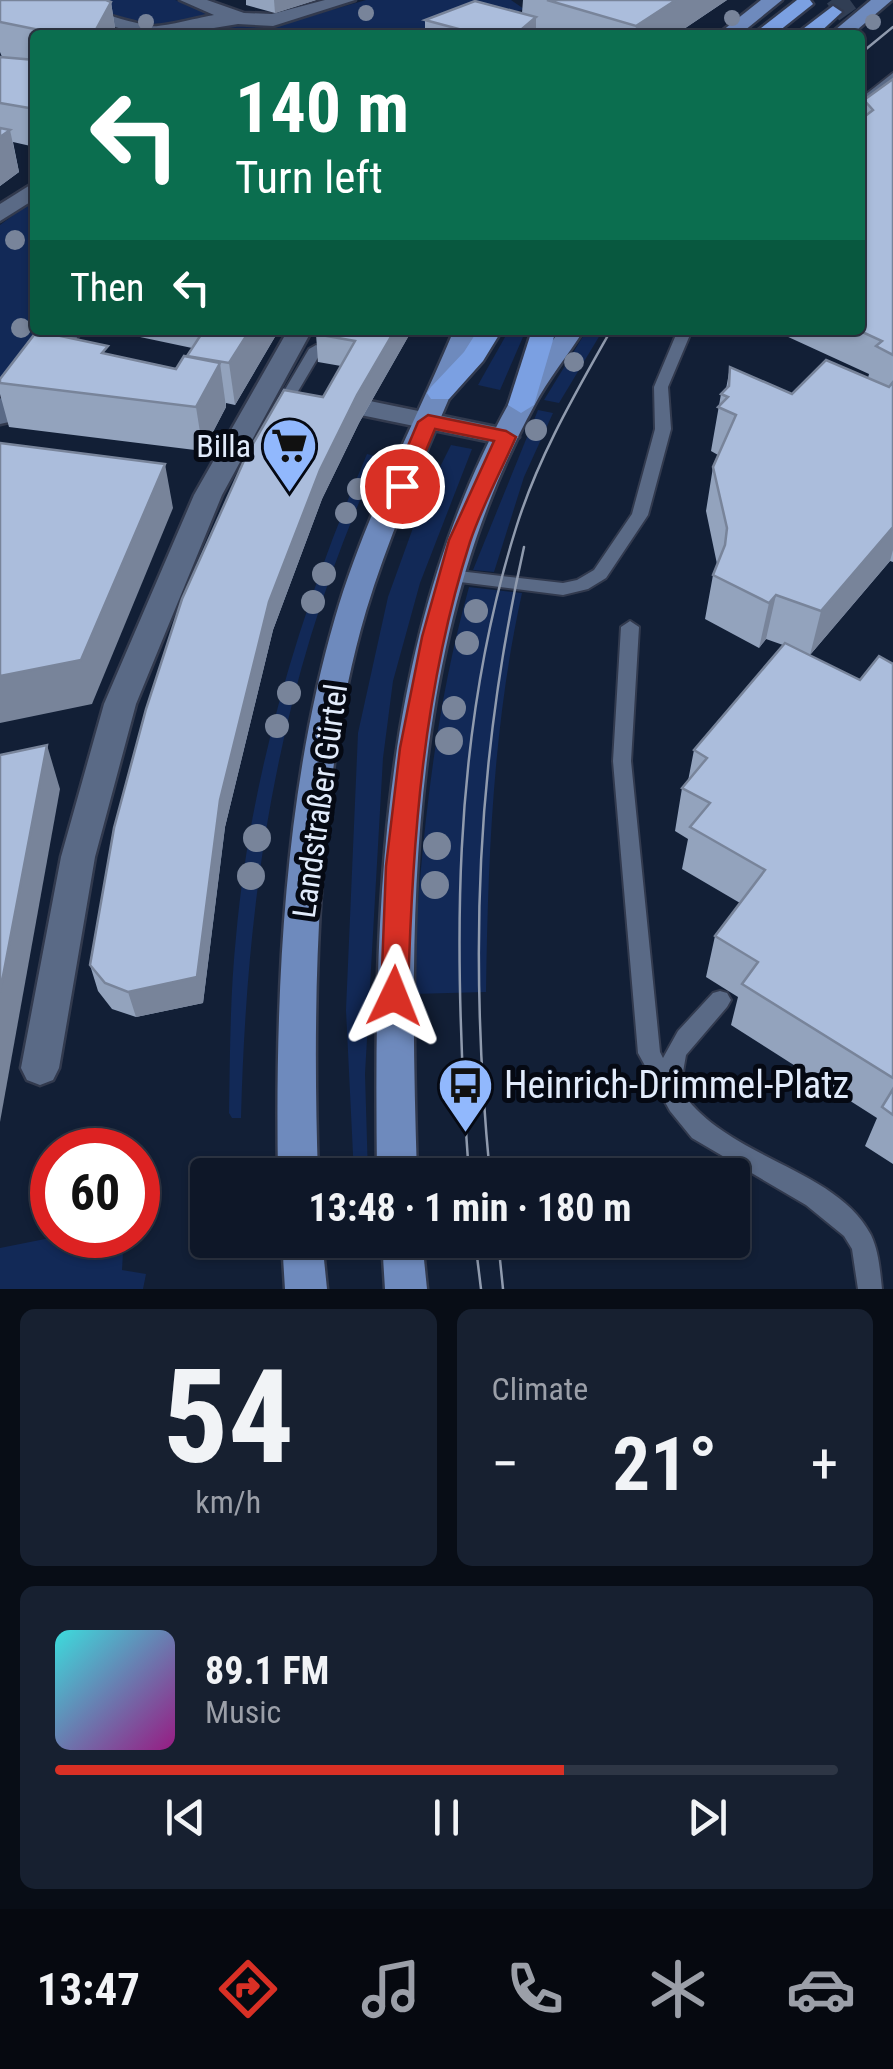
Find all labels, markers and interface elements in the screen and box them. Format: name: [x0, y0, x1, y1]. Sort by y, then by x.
text: 140 m: [235, 67, 409, 149]
icon: left: [70, 70, 200, 200]
text: Turn left: [235, 151, 383, 204]
icon: left: [164, 260, 219, 315]
text: Then: [70, 266, 144, 310]
supermarket icon: Billa: [260, 416, 320, 495]
place label: Billa: [196, 427, 251, 465]
pin: [360, 444, 445, 529]
icon: arrive: [375, 459, 430, 514]
street label: Landstraßer Gürtel: [285, 682, 355, 920]
position arrow: [342, 944, 446, 1048]
bus stop icon: Heinrich-Drimmel-Platz: [435, 1055, 495, 1134]
place label: Heinrich-Drimmel-Platz: [504, 1063, 849, 1107]
speed limit sign: 60: [30, 1128, 160, 1258]
text: 13:48 · 1 min · 180 m: [309, 1186, 631, 1230]
text: 54: [163, 1341, 294, 1494]
text: Climate: [492, 1370, 588, 1408]
text: 21°: [612, 1420, 717, 1508]
text: −: [492, 1432, 519, 1496]
text: +: [811, 1432, 838, 1496]
text: km/h: [195, 1483, 261, 1521]
text: 89.1 FM: [205, 1649, 329, 1693]
text: Music: [205, 1693, 281, 1731]
icon: previous: [158, 1790, 213, 1845]
icon: pause: [419, 1790, 474, 1845]
icon: next: [680, 1790, 735, 1845]
icon: directions: [213, 1954, 283, 2024]
icon: music: [356, 1954, 426, 2024]
icon: phone: [500, 1954, 570, 2024]
icon: climate: [643, 1954, 713, 2024]
icon: car: [786, 1954, 856, 2024]
text: 13:47: [37, 1963, 140, 2016]

